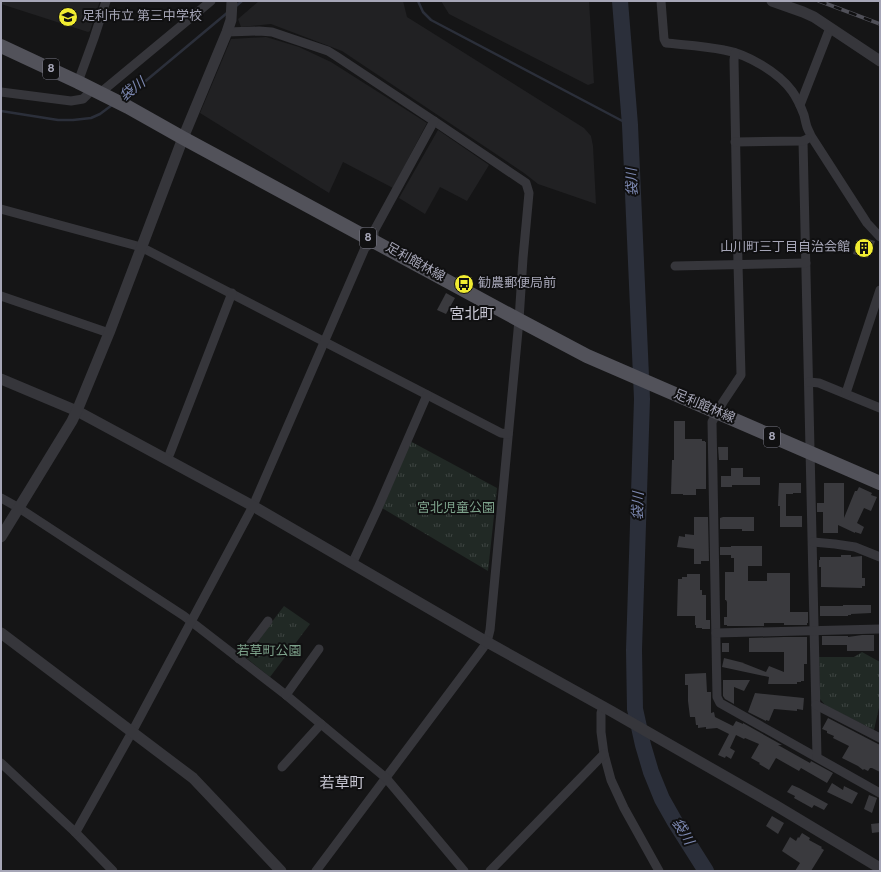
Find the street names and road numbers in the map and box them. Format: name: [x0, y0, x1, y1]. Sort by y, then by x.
road number: 8: [43, 59, 59, 79]
road number: 8: [360, 228, 376, 248]
street label: 足利館林線: [383, 239, 448, 286]
street label: 足利館林線: [671, 386, 737, 427]
road number: 8: [764, 427, 780, 447]

